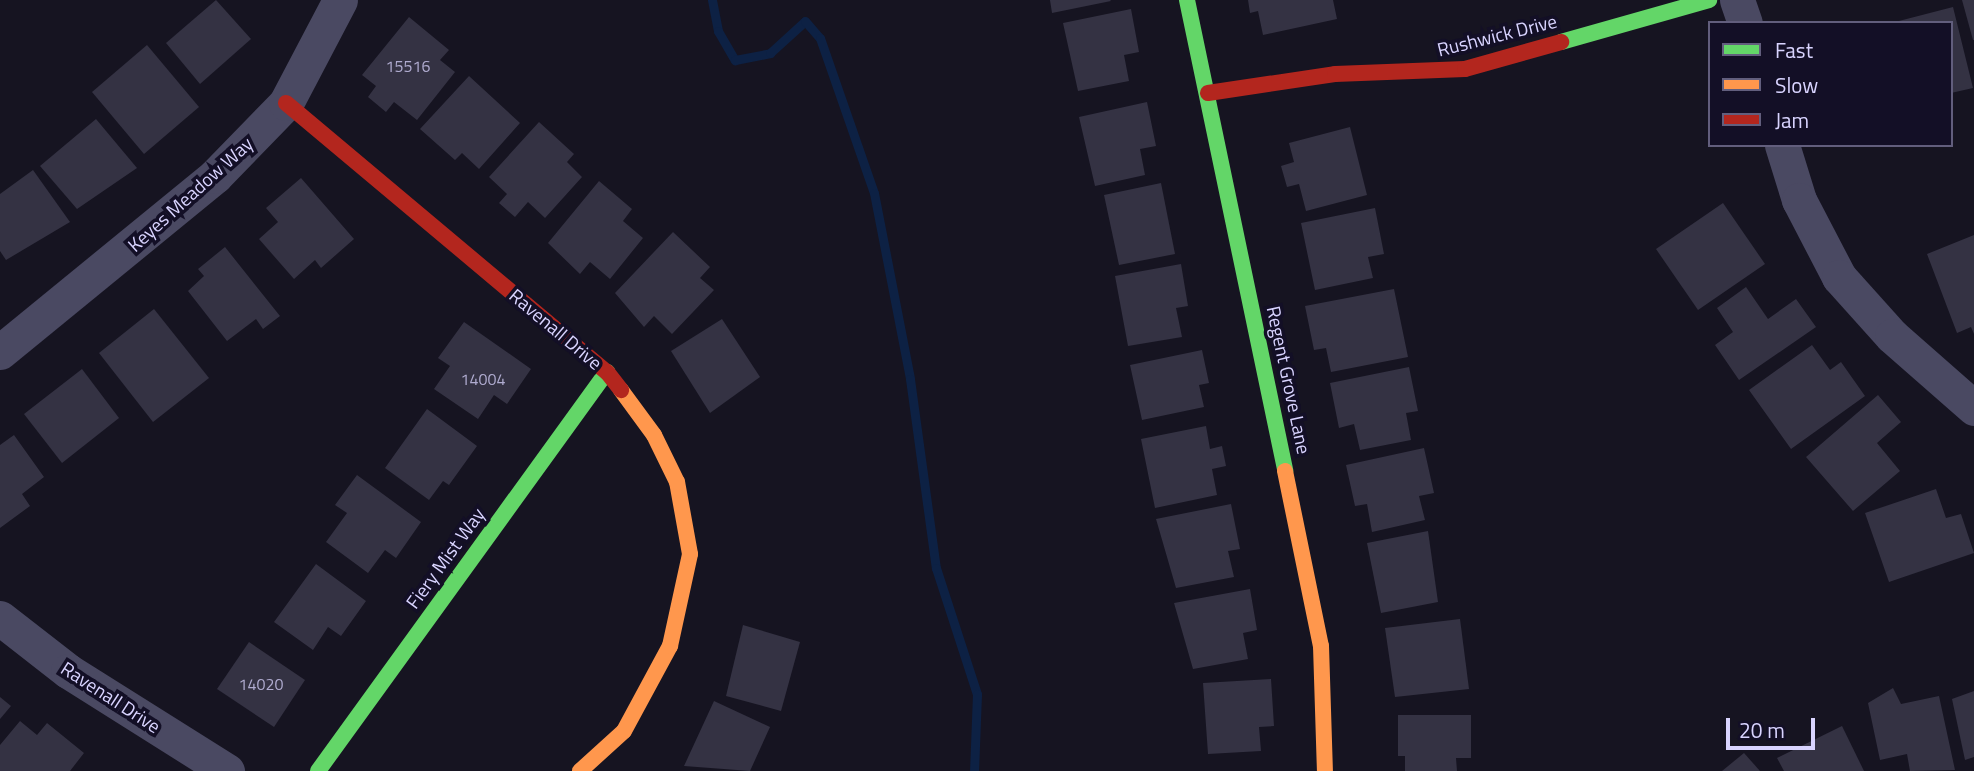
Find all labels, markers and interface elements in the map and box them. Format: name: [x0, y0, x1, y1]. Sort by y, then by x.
street label: Rushwick Drive: [1435, 9, 1559, 61]
legend: [1708, 21, 1953, 147]
text: Fast: [1775, 34, 1813, 66]
house number: 15516: [386, 56, 430, 76]
text: Slow: [1775, 69, 1818, 101]
text: Jam: [1775, 104, 1809, 136]
street label: Keyes Meadow Way: [123, 132, 257, 256]
street label: Ravenall Drive: [505, 284, 607, 374]
street label: Regent Grove Lane: [1262, 304, 1316, 456]
house number: 14004: [461, 369, 505, 389]
street label: Fiery Mist Way: [401, 503, 489, 613]
street label: Ravenall Drive: [57, 656, 165, 738]
house number: 14020: [239, 674, 283, 694]
scale bar: [1729, 704, 1818, 748]
text: 20 m: [1739, 714, 1785, 746]

